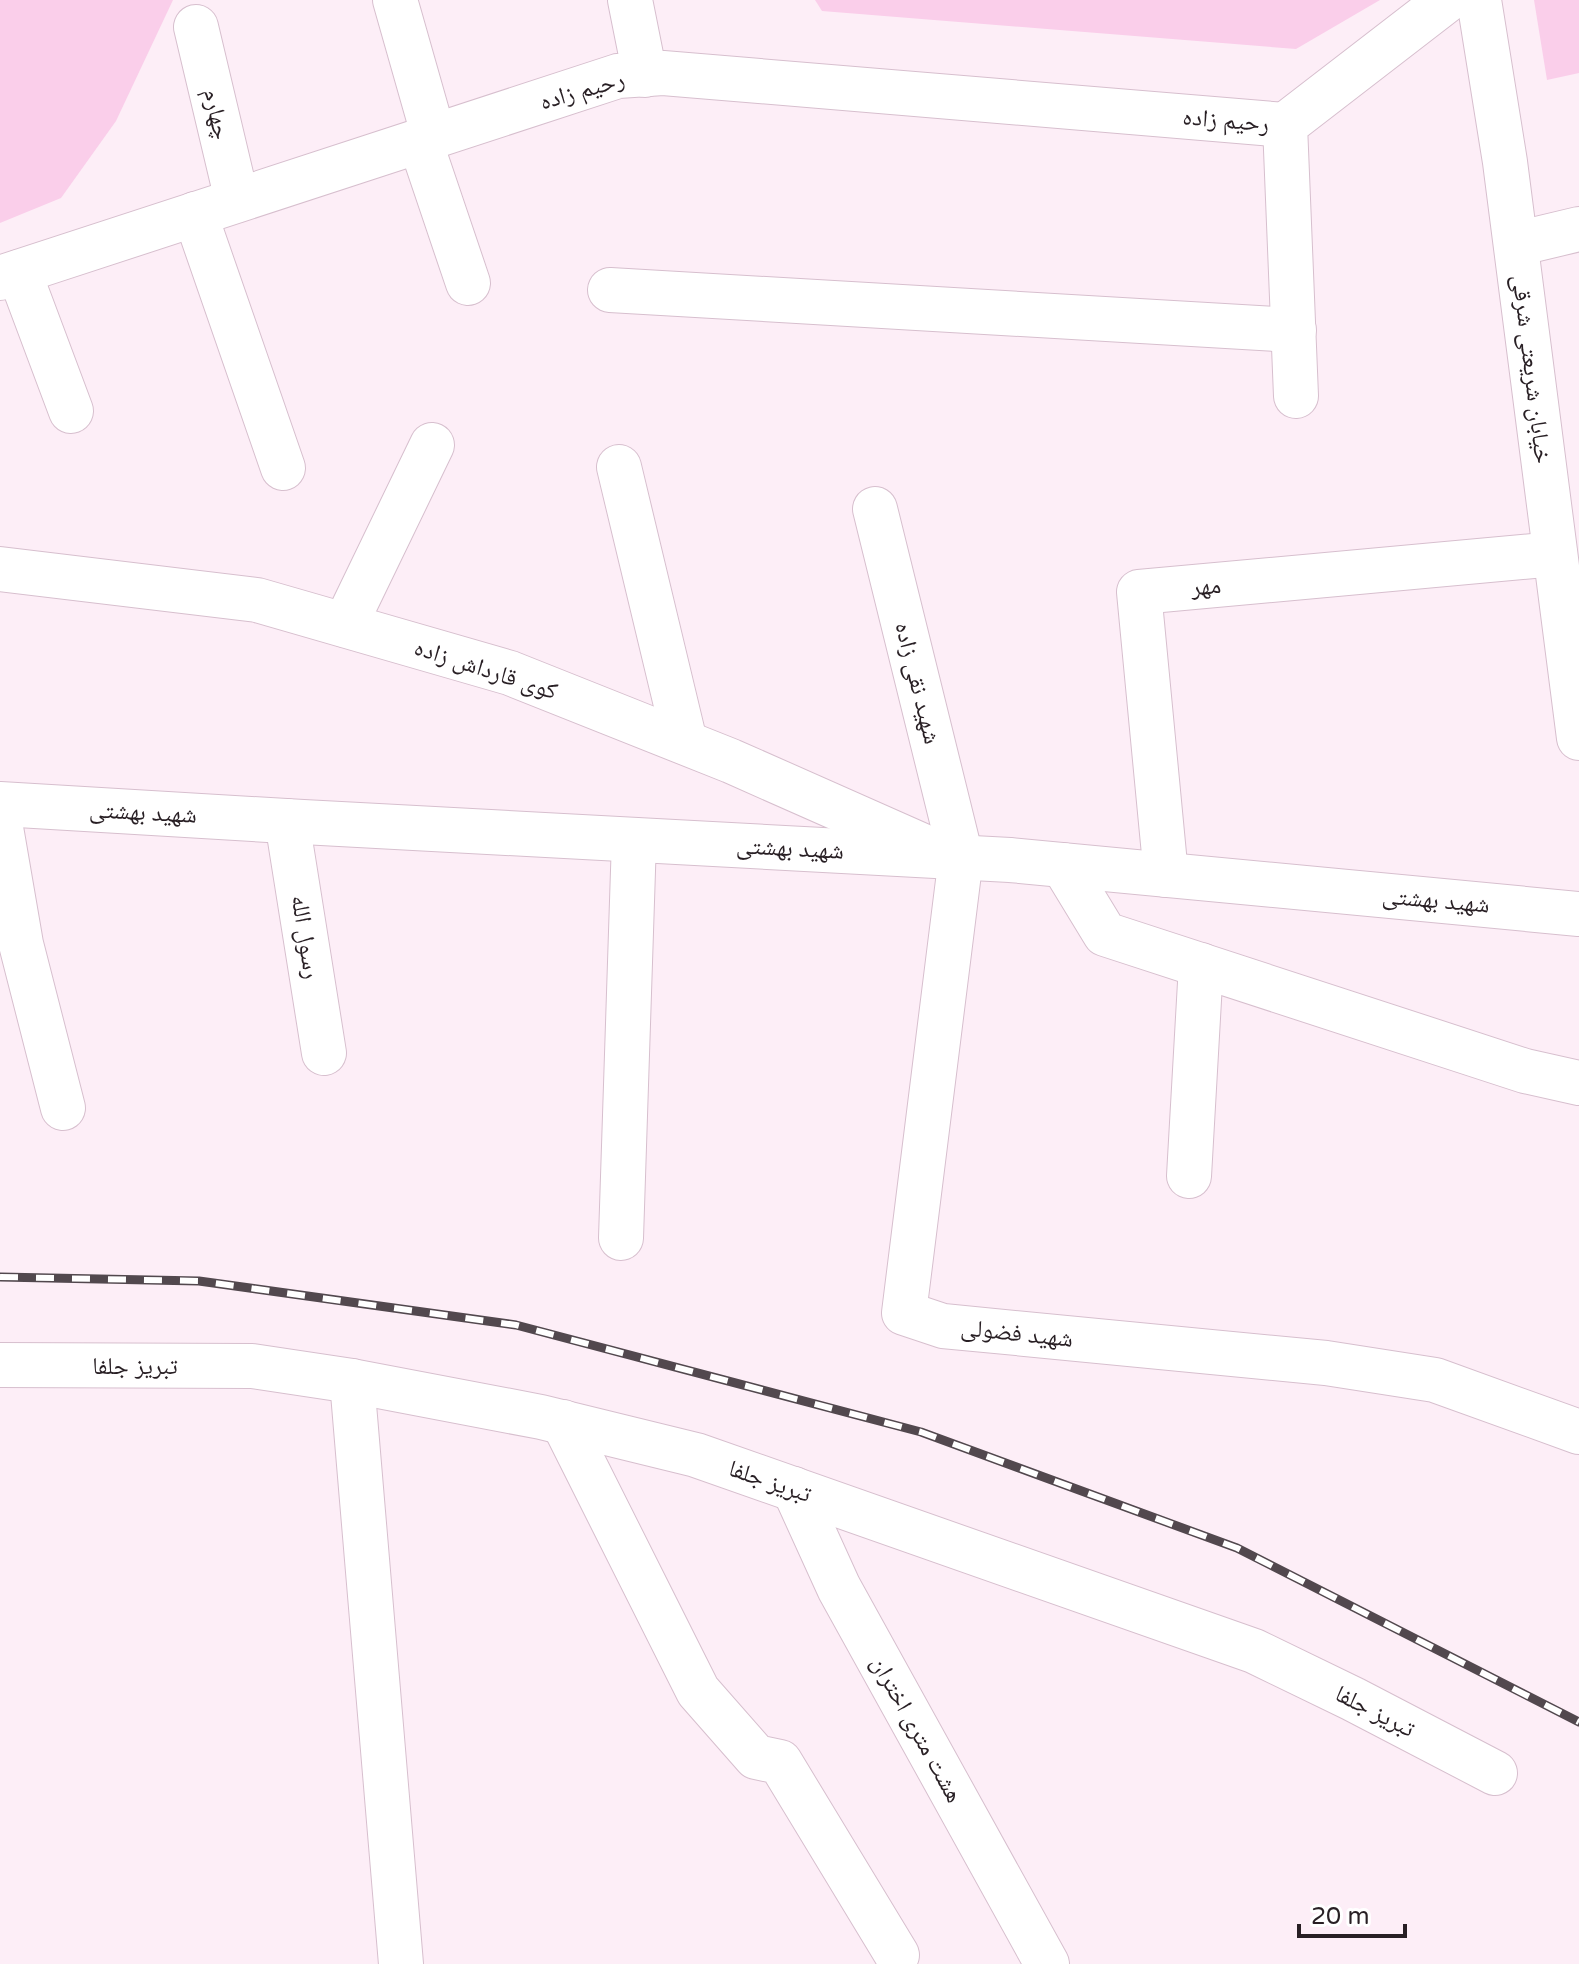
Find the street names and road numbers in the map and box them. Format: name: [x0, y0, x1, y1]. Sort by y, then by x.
street label: رحیم زاده: [536, 65, 628, 117]
street label: چهارم: [196, 86, 236, 143]
street label: رحیم زاده: [1181, 102, 1270, 140]
street label: خیابان شریعتی شرقی: [1506, 273, 1557, 465]
street label: مهر: [1189, 571, 1222, 602]
street label: شهید نقی زاده: [888, 619, 947, 747]
street label: کوی قارداش زاده: [411, 633, 561, 706]
street label: شهید بهشتی: [88, 795, 198, 830]
street label: شهید بهشتی: [735, 831, 845, 866]
street label: شهید بهشتی: [1381, 881, 1491, 920]
street label: رسول الله: [285, 893, 326, 981]
street label: شهید فضولی: [959, 1313, 1075, 1354]
street label: تبریز جلفا: [92, 1352, 178, 1381]
street label: تبریز جلفا: [725, 1454, 815, 1509]
street label: هشت متری اختران: [864, 1651, 969, 1808]
street label: تبریز جلفا: [1330, 1679, 1419, 1744]

